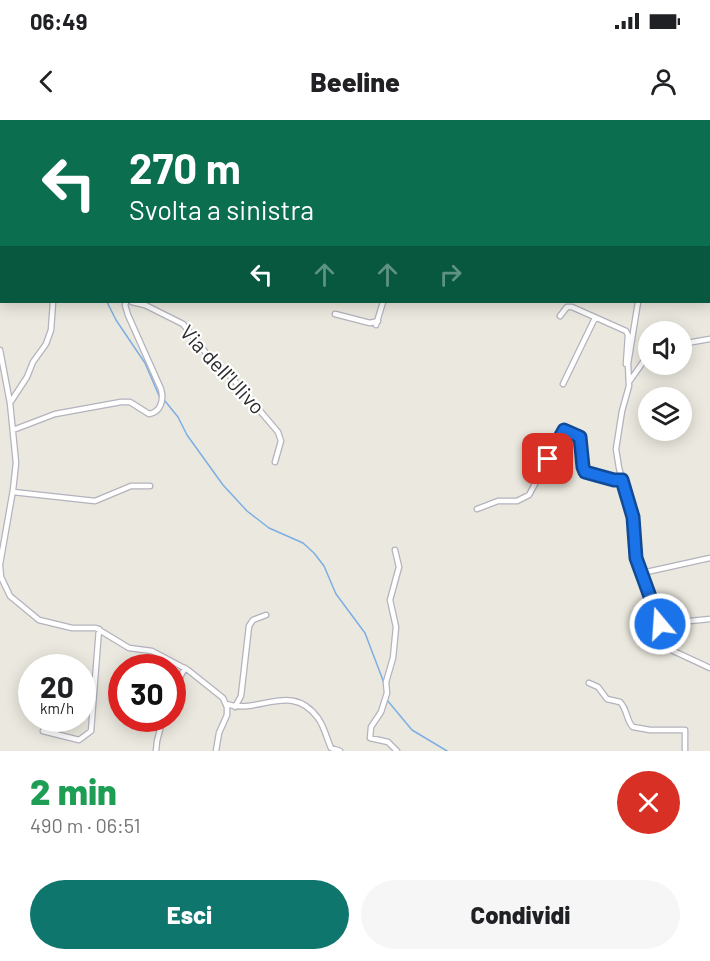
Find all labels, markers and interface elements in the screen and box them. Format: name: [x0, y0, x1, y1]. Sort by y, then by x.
text: 06:49: [30, 8, 87, 34]
icon: back: [30, 65, 63, 98]
text: Beeline: [310, 65, 400, 97]
icon: person: [647, 65, 680, 98]
text: 270 m: [129, 142, 241, 192]
icon: left: [30, 144, 108, 222]
text: Svolta a sinistra: [129, 193, 314, 225]
icon: left: [245, 258, 278, 291]
icon: ahead: [308, 258, 341, 291]
icon: ahead: [371, 258, 404, 291]
icon: right: [434, 258, 467, 291]
street label: Via dell'Ulivo: [176, 319, 271, 419]
map controls: [638, 321, 692, 441]
button: sound: [638, 321, 692, 375]
button: layers: [638, 387, 692, 441]
pin: [522, 433, 573, 484]
icon: arrive: [531, 442, 564, 475]
position arrow: [628, 592, 692, 656]
speed limit sign: 30: [108, 654, 186, 732]
text: 20: [40, 668, 74, 704]
text: km/h: [40, 699, 74, 717]
text: 2 min: [30, 769, 117, 812]
button: close: [617, 771, 680, 834]
text: 490 m · 06:51: [30, 813, 141, 837]
button: Esci: [30, 880, 349, 949]
button: Condividi: [361, 880, 680, 949]

